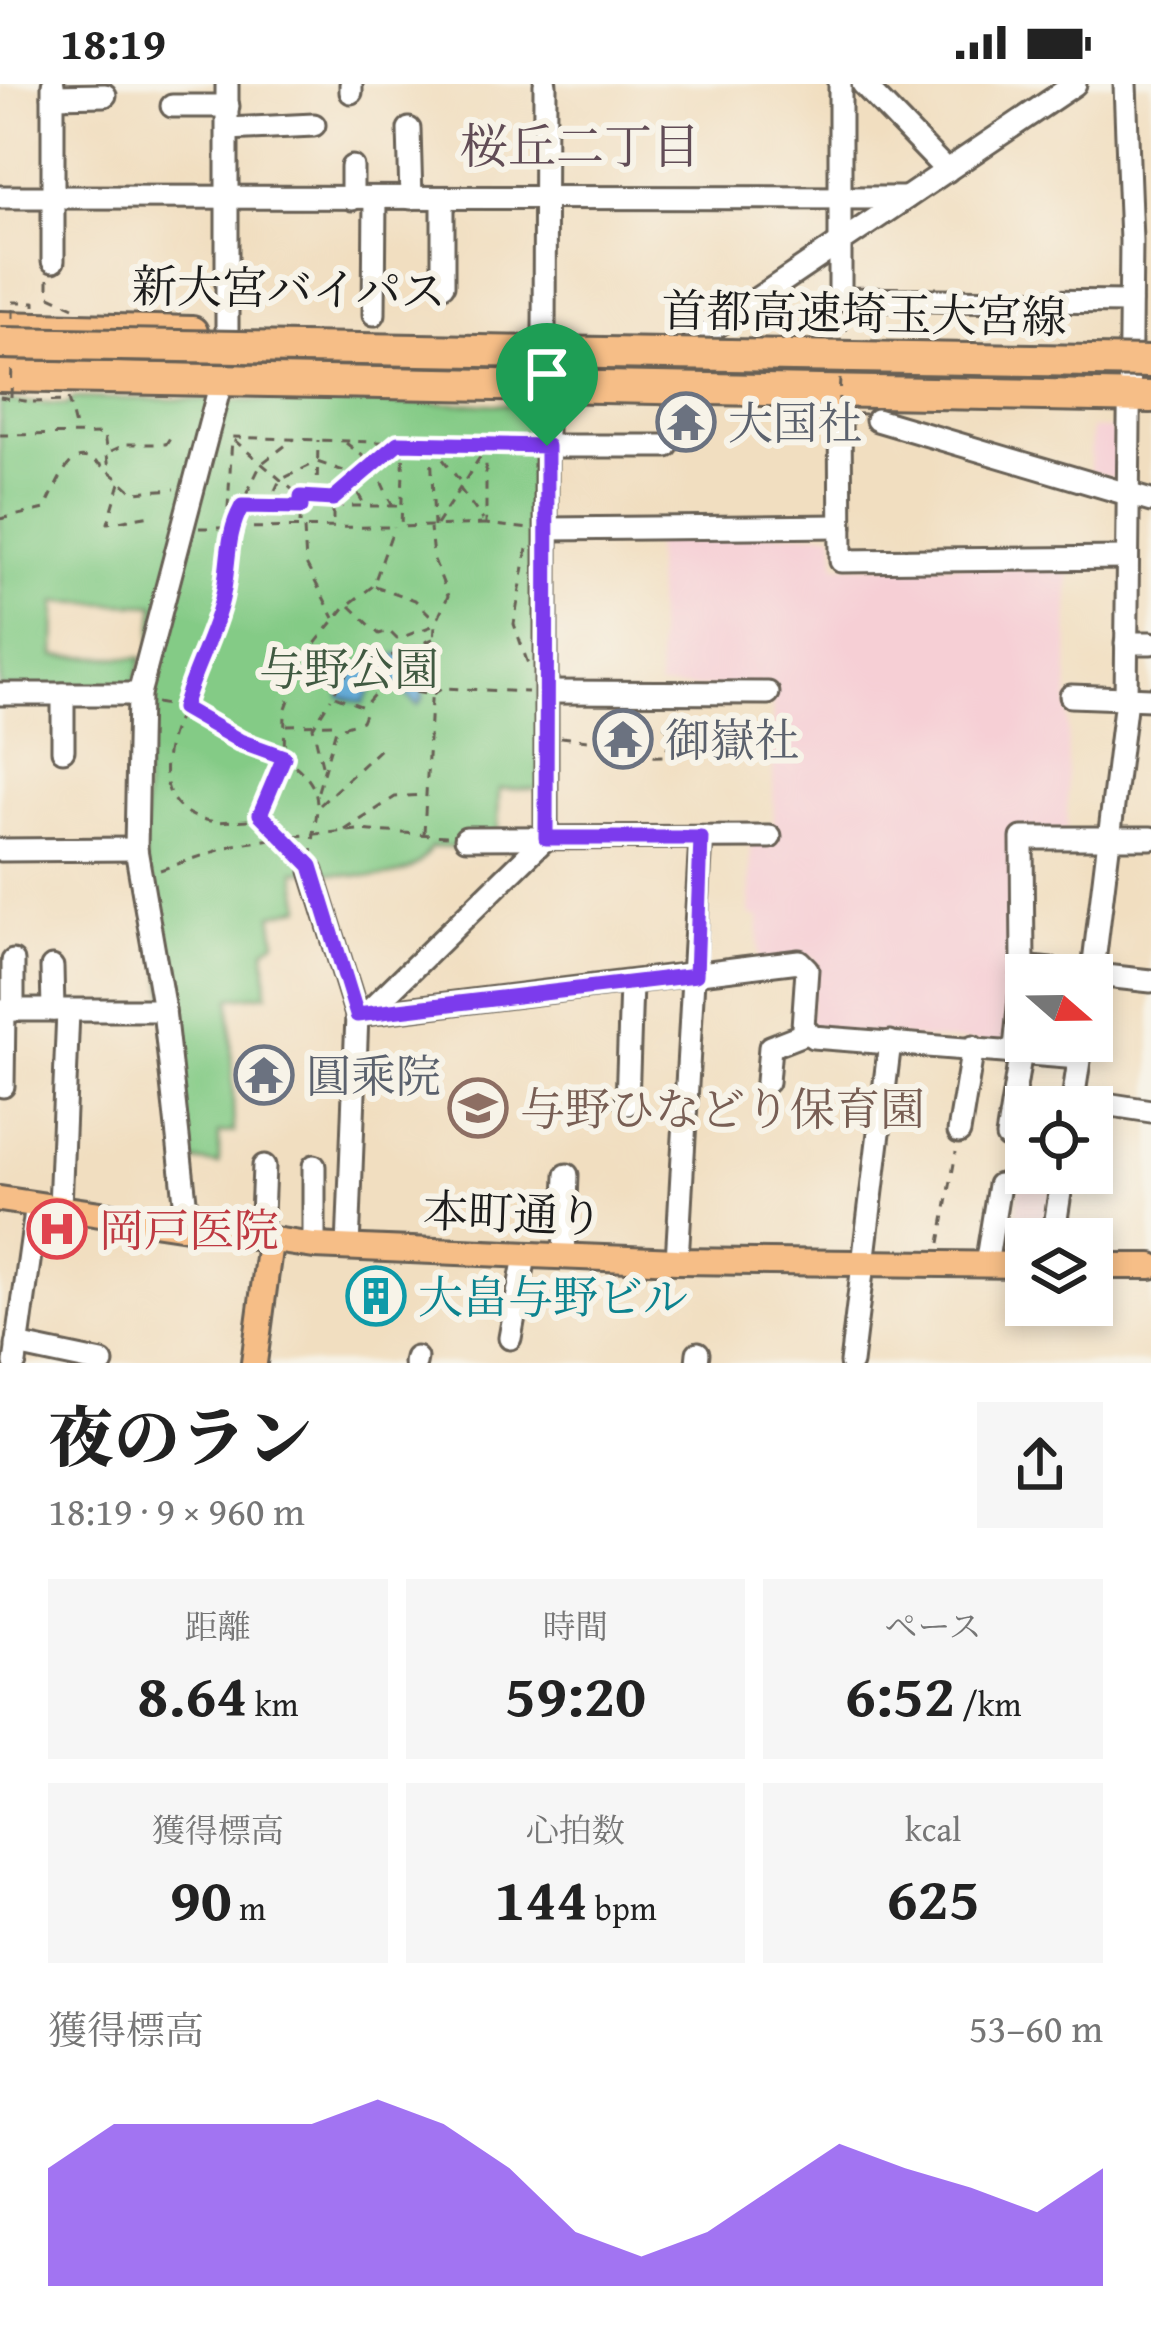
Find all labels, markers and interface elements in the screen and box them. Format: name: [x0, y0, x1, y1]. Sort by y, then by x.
text: 18:19: [60, 10, 166, 75]
district label: 桜丘二丁目: [460, 110, 700, 181]
street label: 新大宮バイパス: [131, 253, 447, 323]
street label: 首都高速埼玉大宮線: [661, 277, 1067, 349]
pin: [496, 323, 598, 446]
icon: arrive: [514, 341, 580, 407]
place label: 大国社: [728, 390, 863, 455]
temple icon: 大国社: [655, 391, 717, 453]
park label: 与野公園: [259, 636, 439, 701]
place label: 御嶽社: [665, 707, 800, 772]
temple icon: 御嶽社: [592, 708, 654, 770]
north arrow: [1005, 954, 1113, 1062]
map controls: [1005, 954, 1113, 1326]
place label: 圓乘院: [306, 1043, 441, 1108]
temple icon: 圓乘院: [233, 1044, 295, 1106]
place label: 与野ひなどり保育園: [520, 1076, 925, 1141]
school or university icon: 与野ひなどり保育園: [447, 1077, 509, 1139]
button: locate: [1005, 1086, 1113, 1194]
street label: 本町通り: [422, 1177, 604, 1249]
place label: 岡戸医院: [99, 1197, 279, 1262]
hospital icon: 岡戸医院: [26, 1198, 88, 1260]
button: layers: [1005, 1218, 1113, 1326]
place label: 大畠与野ビル: [418, 1264, 688, 1329]
building icon: 大畠与野ビル: [345, 1265, 407, 1327]
text: 夜のラン: [48, 1388, 312, 1485]
button: share: [977, 1402, 1103, 1528]
text: 18:19 · 9 × 960 m: [48, 1482, 305, 1539]
text: 距離: [185, 1602, 251, 1650]
text: 時間: [542, 1602, 608, 1650]
text: ペース: [884, 1602, 982, 1650]
text: 8.64: [137, 1650, 247, 1738]
text: 59:20: [505, 1650, 646, 1738]
text: 6:52: [845, 1650, 955, 1738]
text: km: [247, 1680, 298, 1728]
text: /km: [955, 1680, 1022, 1728]
text: kcal: [905, 1805, 961, 1853]
text: 獲得標高: [152, 1806, 284, 1854]
text: 心拍数: [526, 1806, 625, 1854]
text: 625: [887, 1853, 980, 1941]
text: 90: [170, 1854, 232, 1942]
text: 144: [494, 1854, 588, 1942]
text: m: [232, 1884, 266, 1932]
text: bpm: [588, 1884, 657, 1932]
text: 53–60 m: [969, 1999, 1103, 2056]
text: 獲得標高: [48, 2001, 204, 2058]

